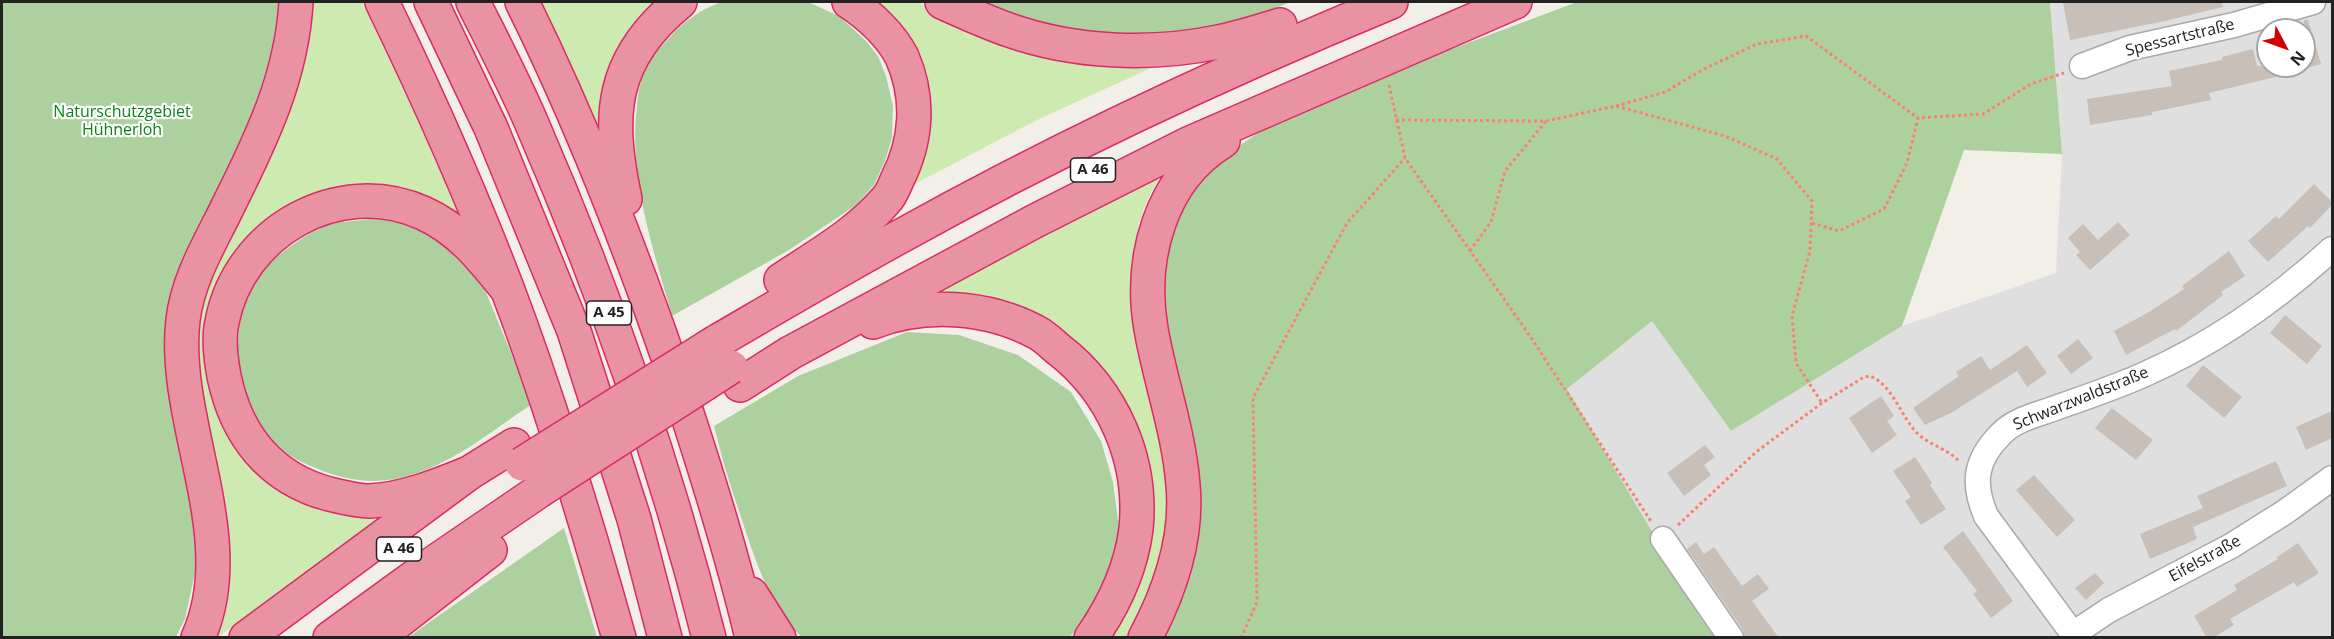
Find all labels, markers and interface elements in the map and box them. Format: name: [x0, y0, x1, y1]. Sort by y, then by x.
street label: Spessartstraße: [2124, 15, 2236, 61]
north arrow: [2256, 18, 2316, 78]
text: N: [2286, 46, 2311, 71]
park label: Naturschutzgebiet Hühnerloh: [53, 102, 191, 140]
road number: A 46: [1070, 158, 1116, 182]
road number: A 45: [586, 301, 632, 325]
street label: Schwarzwaldstraße: [2010, 363, 2152, 435]
street label: Eifelstraße: [2166, 531, 2244, 587]
road number: A 46: [376, 537, 422, 561]

